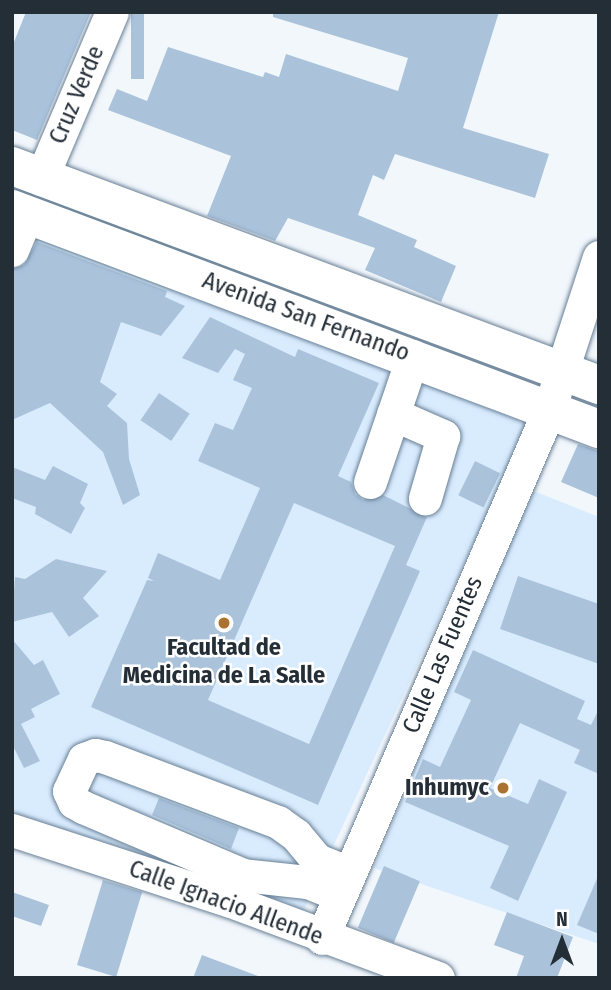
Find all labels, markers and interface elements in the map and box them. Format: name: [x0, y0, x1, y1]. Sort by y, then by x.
street label: Cruz Verde: [43, 42, 111, 148]
street label: Avenida San Fernando: [198, 266, 414, 368]
street label: Calle Las Fuentes: [397, 572, 489, 738]
marker: Facultad de Medicina de La Salle: [216, 615, 232, 631]
place label: Facultad de Medicina de La Salle: [123, 634, 325, 690]
place label: Inhumyc: [405, 774, 489, 802]
marker: Inhumyc: [495, 780, 511, 796]
street label: Calle Ignacio Allende: [125, 855, 327, 951]
north arrow: [527, 906, 597, 976]
text: N: [556, 908, 568, 931]

